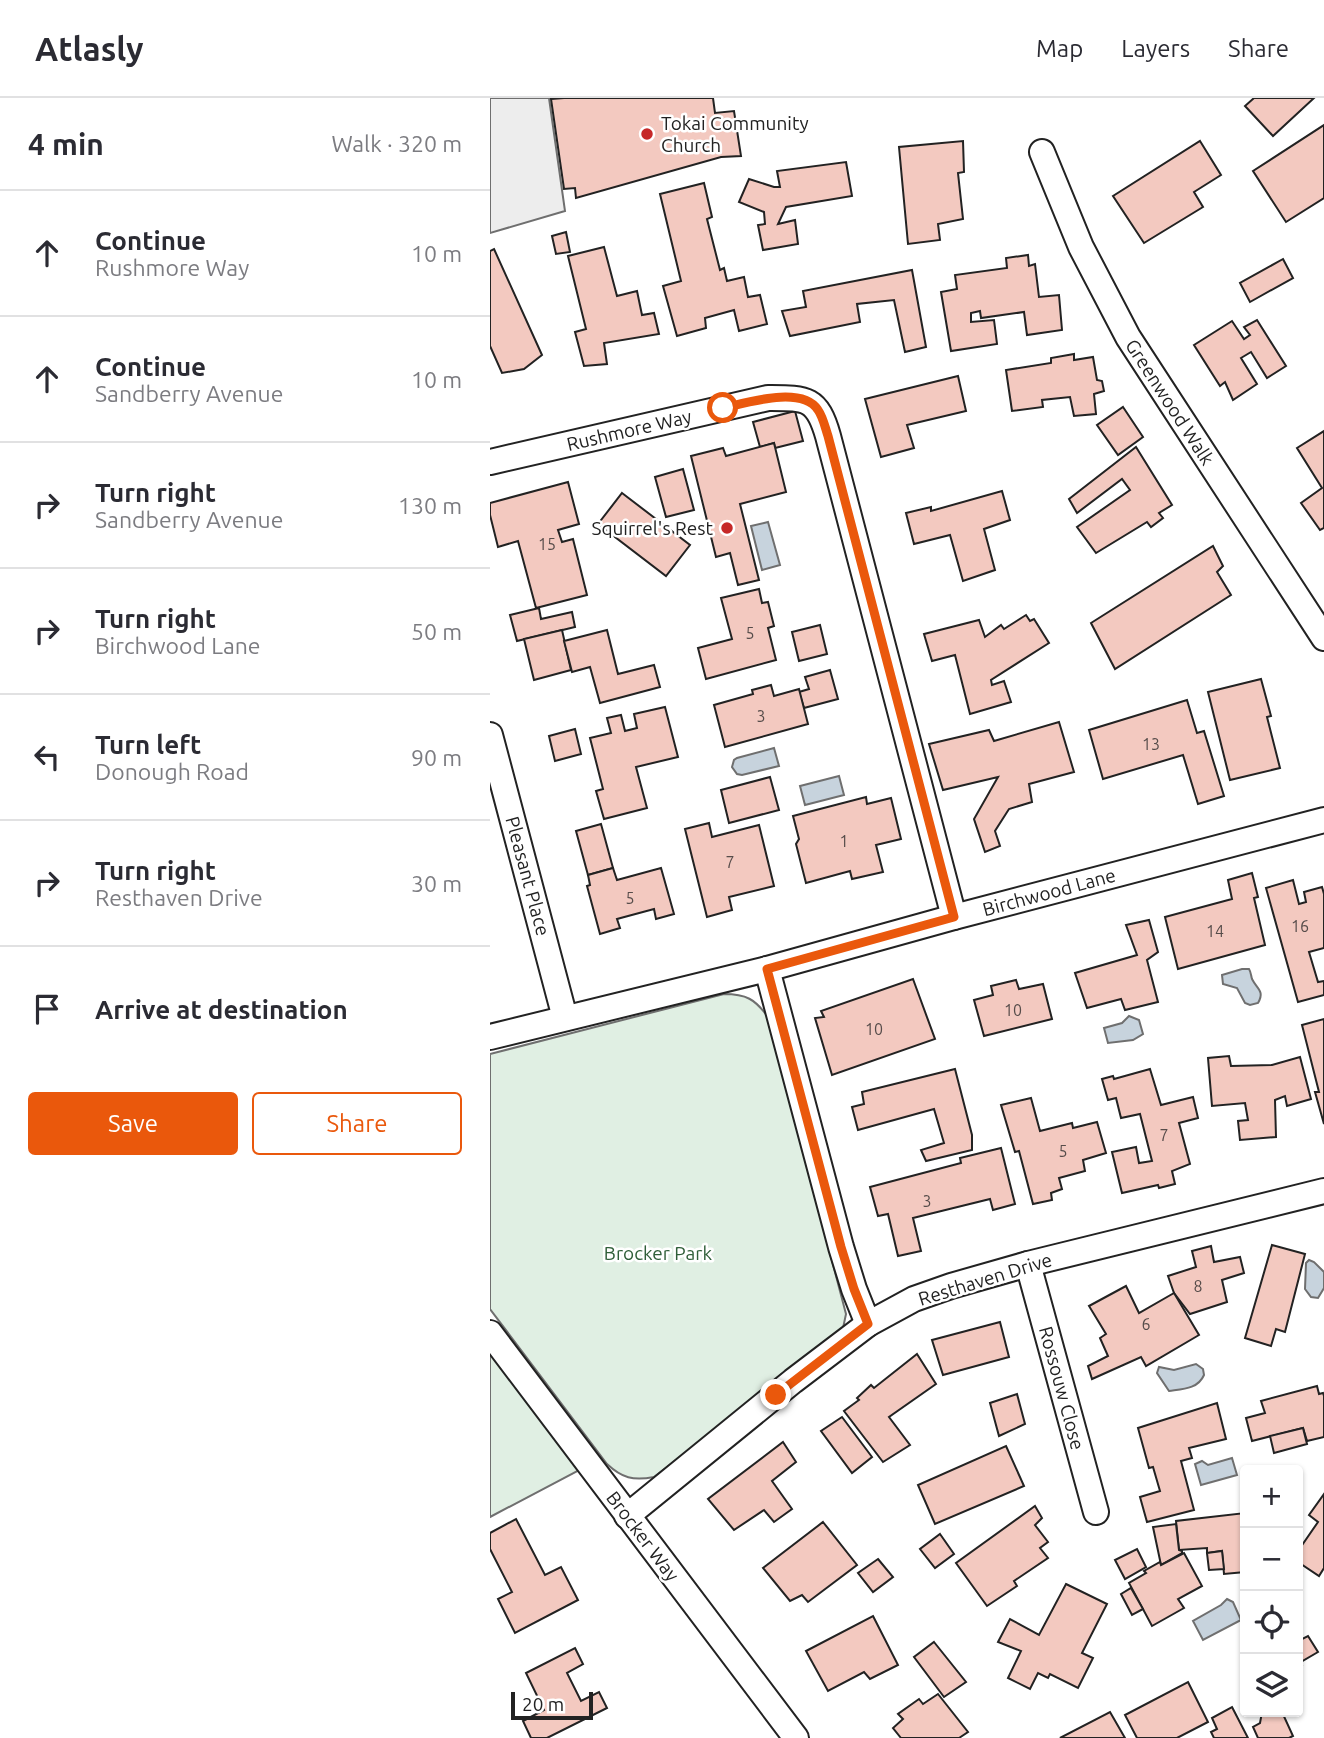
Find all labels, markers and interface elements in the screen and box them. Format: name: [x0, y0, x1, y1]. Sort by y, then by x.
text: Atlasly: [35, 30, 144, 67]
text: Map: [1036, 35, 1083, 62]
text: Layers: [1121, 35, 1190, 62]
text: Share: [1228, 35, 1289, 62]
place label: Tokai Community Church: [661, 112, 809, 156]
marker: Tokai Community Church: [639, 126, 655, 142]
text: 4 min: [28, 127, 104, 161]
text: Walk · 320 m: [331, 131, 462, 156]
text: Continue: [95, 226, 206, 255]
icon: ahead: [28, 234, 66, 272]
text: 10 m: [411, 241, 462, 266]
text: Rushmore Way: [95, 255, 249, 280]
street label: Greenwood Walk: [1121, 335, 1219, 469]
text: Continue: [95, 352, 206, 381]
icon: ahead: [28, 360, 66, 398]
text: 10 m: [411, 367, 462, 392]
text: Sandberry Avenue: [95, 381, 283, 406]
route start: [707, 392, 738, 423]
street label: Rushmore Way: [564, 405, 694, 455]
text: Turn right: [95, 478, 216, 507]
icon: right: [28, 486, 66, 524]
text: 130 m: [398, 493, 462, 518]
text: Sandberry Avenue: [95, 507, 283, 532]
place label: Squirrel's Rest: [591, 517, 714, 539]
marker: Squirrel's Rest: [719, 520, 735, 536]
house number: 15: [538, 535, 556, 553]
text: Turn right: [95, 604, 216, 633]
icon: right: [28, 612, 66, 650]
text: 50 m: [411, 619, 462, 644]
house number: 5: [745, 624, 755, 642]
text: Birchwood Lane: [95, 633, 261, 658]
house number: 3: [756, 707, 766, 725]
text: Turn left: [95, 730, 201, 759]
house number: 13: [1142, 735, 1160, 753]
icon: left: [28, 738, 66, 776]
text: 90 m: [411, 745, 462, 770]
text: Donough Road: [95, 759, 249, 784]
street label: Pleasant Place: [501, 814, 555, 938]
house number: 1: [839, 832, 849, 850]
house number: 7: [725, 853, 735, 871]
text: Turn right: [95, 856, 216, 885]
icon: right: [28, 864, 66, 902]
street label: Birchwood Lane: [980, 864, 1118, 920]
text: 30 m: [411, 871, 462, 896]
text: Resthaven Drive: [95, 885, 263, 910]
house number: 5: [625, 889, 635, 907]
house number: 16: [1291, 917, 1309, 935]
house number: 14: [1206, 922, 1224, 940]
icon: arrive: [28, 990, 66, 1028]
text: Arrive at destination: [95, 995, 348, 1024]
house number: 10: [1004, 1001, 1022, 1019]
house number: 10: [865, 1020, 883, 1038]
button: Save: [28, 1092, 238, 1155]
button: Share: [252, 1092, 462, 1155]
house number: 7: [1159, 1126, 1169, 1144]
house number: 5: [1058, 1142, 1068, 1160]
house number: 3: [922, 1192, 932, 1210]
park label: Brocker Park: [604, 1242, 713, 1264]
street label: Resthaven Drive: [916, 1248, 1054, 1310]
house number: 8: [1193, 1277, 1203, 1295]
house number: 6: [1141, 1315, 1151, 1333]
street label: Rossouw Close: [1035, 1324, 1089, 1452]
route end: [760, 1379, 791, 1410]
map controls: [1240, 1465, 1303, 1717]
button: +: [1240, 1465, 1303, 1528]
street label: Brocker Way: [602, 1487, 684, 1585]
button: −: [1240, 1528, 1303, 1591]
button: locate: [1240, 1591, 1303, 1654]
button: layers: [1240, 1654, 1303, 1717]
scale bar: [511, 1689, 593, 1721]
text: 20 m: [522, 1693, 564, 1715]

